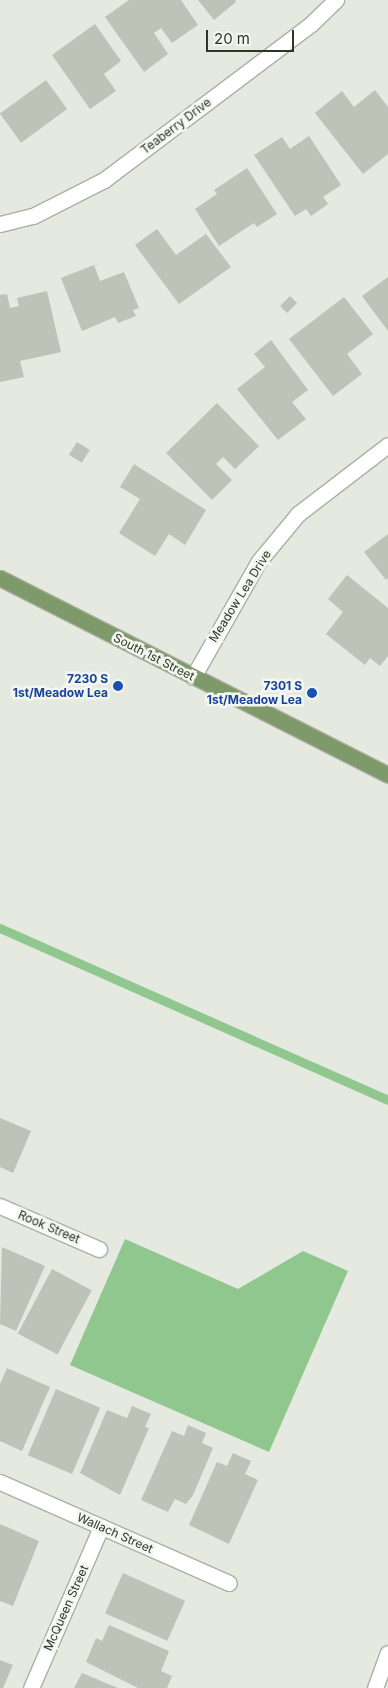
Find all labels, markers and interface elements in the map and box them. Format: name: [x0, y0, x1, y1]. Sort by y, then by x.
scale bar: [208, 20, 296, 52]
text: 20 m: [214, 29, 250, 48]
street label: Teaberry Drive: [138, 95, 214, 157]
street label: Meadow Lea Drive: [206, 547, 274, 645]
street label: South 1st Street: [111, 630, 197, 684]
place label: 7230 S 1st/Meadow Lea: [13, 672, 108, 700]
place label: 7301 S 1st/Meadow Lea: [207, 679, 302, 707]
marker: 7230 S 1st/Meadow Lea: [112, 680, 124, 692]
marker: 7301 S 1st/Meadow Lea: [306, 687, 318, 699]
street label: Rook Street: [16, 1208, 82, 1246]
street label: Wallach Street: [75, 1510, 155, 1556]
street label: McQueen Street: [41, 1563, 91, 1653]

